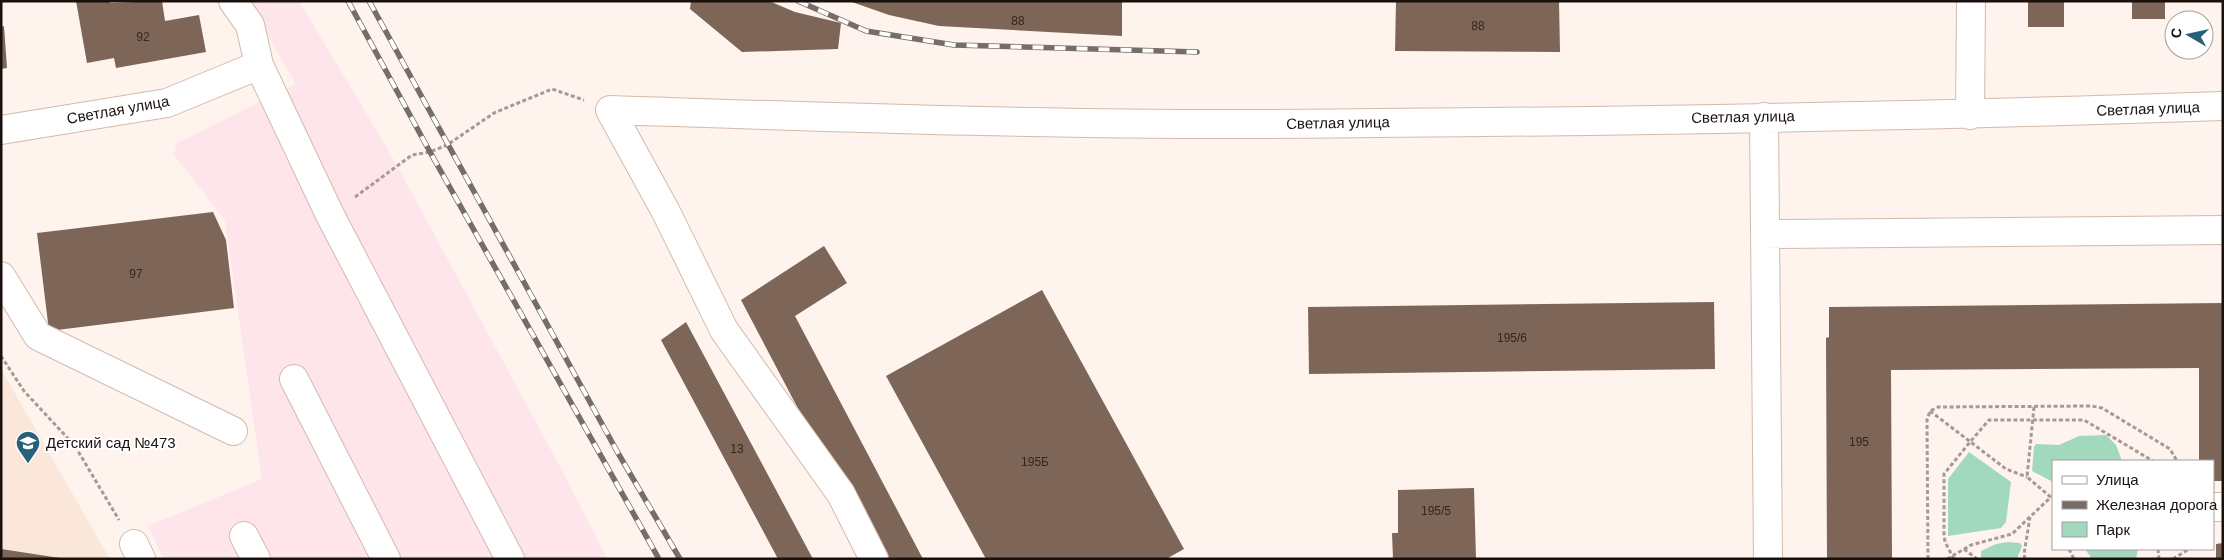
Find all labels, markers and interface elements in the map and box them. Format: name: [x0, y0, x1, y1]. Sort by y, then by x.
north arrow: [2164, 10, 2214, 60]
house number: 88: [1011, 14, 1025, 28]
house number: 88: [1471, 19, 1485, 33]
text: С: [2167, 27, 2185, 39]
house number: 92: [136, 30, 150, 44]
street label: Светлая улица: [65, 92, 171, 127]
street label: Светлая улица: [2096, 98, 2201, 119]
street label: Светлая улица: [1691, 107, 1796, 126]
street label: Светлая улица: [1286, 113, 1391, 132]
house number: 97: [129, 267, 143, 281]
house number: 195/6: [1497, 331, 1527, 345]
school or university icon: Детский сад №473: [15, 430, 41, 464]
place label: Детский сад №473: [46, 434, 176, 451]
house number: 195: [1849, 435, 1869, 449]
house number: 13: [730, 442, 744, 456]
house number: 195Б: [1021, 455, 1049, 469]
legend: [2052, 460, 2214, 550]
text: Улица: [2096, 471, 2139, 488]
text: Железная дорога: [2096, 496, 2218, 513]
house number: 195/5: [1421, 504, 1451, 518]
text: Парк: [2096, 521, 2130, 538]

